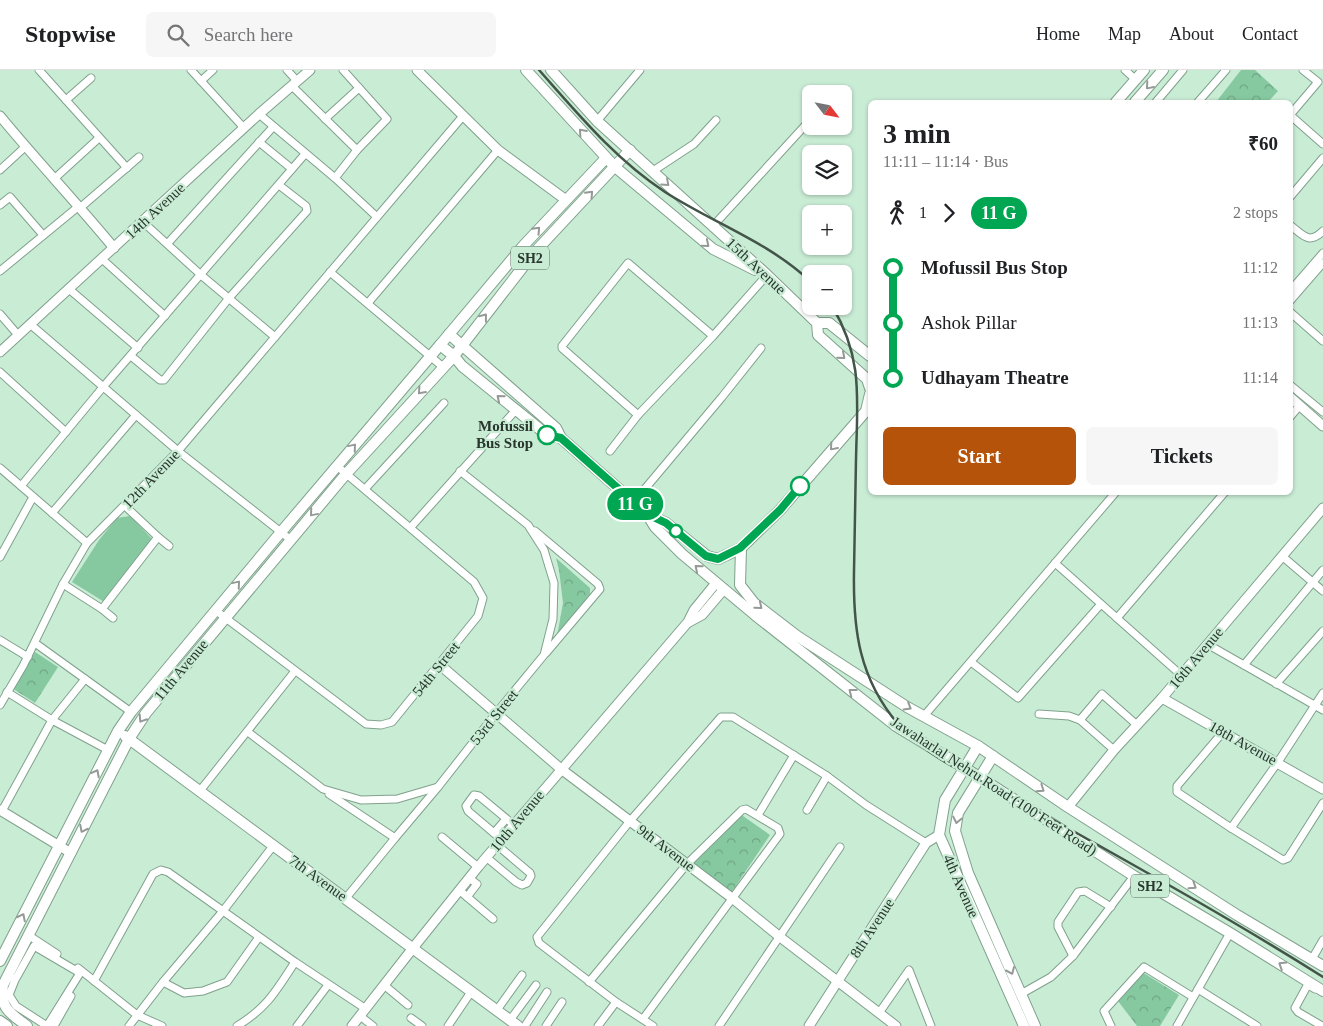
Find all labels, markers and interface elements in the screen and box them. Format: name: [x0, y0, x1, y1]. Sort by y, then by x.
search box: [146, 12, 496, 57]
text: Stopwise: [25, 21, 116, 47]
icon: search: [164, 21, 192, 49]
text: Search here: [204, 24, 293, 45]
text: Home: [1036, 24, 1080, 44]
text: Map: [1108, 24, 1141, 44]
text: About: [1169, 24, 1214, 44]
text: Contact: [1242, 24, 1298, 44]
one-way arrow: [1146, 81, 1155, 90]
north arrow: [802, 85, 852, 135]
map controls: [802, 85, 852, 315]
text: 3 min: [883, 118, 951, 149]
one-way arrow: [579, 128, 588, 137]
text: ₹60: [1248, 133, 1278, 154]
button: layers: [802, 145, 852, 195]
text: 11:11 – 11:14 · Bus: [883, 153, 1008, 170]
one-way arrow: [660, 177, 669, 186]
street label: 14th Avenue: [122, 179, 188, 242]
one-way arrow: [584, 191, 593, 200]
icon: walk: [883, 199, 911, 227]
icon: forward: [935, 199, 963, 227]
text: 11 G: [981, 203, 1017, 223]
text: 1: [919, 204, 927, 221]
text: 2 stops: [1233, 204, 1278, 221]
button: +: [802, 205, 852, 255]
one-way arrow: [531, 227, 540, 236]
street label: 15th Avenue: [723, 235, 789, 298]
one-way arrow: [700, 238, 709, 246]
road number: SH2: [511, 247, 549, 270]
text: Mofussil Bus Stop: [921, 257, 1068, 278]
text: 11:12: [1242, 259, 1278, 276]
button: −: [802, 265, 852, 315]
text: Ashok Pillar: [921, 312, 1017, 333]
one-way arrow: [478, 313, 487, 323]
text: 11:13: [1242, 314, 1278, 331]
one-way arrow: [836, 350, 845, 359]
text: Udhayam Theatre: [921, 367, 1069, 388]
text: 11:14: [1242, 369, 1278, 386]
one-way arrow: [418, 386, 427, 395]
one-way arrow: [497, 395, 506, 404]
place label: Mofussil Bus Stop: [476, 418, 533, 451]
marker: Mofussil Bus Stop: [537, 425, 557, 445]
button: Start: [883, 427, 1076, 485]
button: Tickets: [1086, 427, 1278, 485]
one-way arrow: [830, 441, 839, 450]
one-way arrow: [348, 444, 356, 453]
street label: 12th Avenue: [119, 446, 183, 512]
unlabelled marker: [790, 476, 810, 496]
line badge: 11 G: [600, 488, 670, 520]
text: 11 G: [617, 494, 653, 514]
one-way arrow: [311, 507, 319, 516]
unlabelled marker: [669, 524, 683, 538]
one-way arrow: [695, 565, 704, 574]
one-way arrow: [231, 581, 239, 590]
one-way arrow: [754, 601, 763, 610]
street label: 16th Avenue: [1166, 624, 1226, 692]
street label: 11th Avenue: [151, 636, 211, 704]
street label: 54th Street: [409, 638, 463, 699]
street label: 53rd Street: [467, 686, 522, 748]
one-way arrow: [849, 689, 858, 697]
one-way arrow: [903, 701, 912, 711]
one-way arrow: [139, 713, 148, 722]
street label: Jawaharlal Nehru Road (100 Feet Road): [888, 713, 1100, 859]
street label: 18th Avenue: [1206, 718, 1280, 768]
one-way arrow: [90, 769, 100, 778]
one-way arrow: [1035, 783, 1045, 792]
street label: 10th Avenue: [487, 787, 547, 855]
one-way arrow: [952, 815, 963, 824]
street label: 9th Avenue: [634, 821, 698, 875]
one-way arrow: [80, 824, 90, 833]
street label: 7th Avenue: [286, 852, 350, 905]
street label: 4th Avenue: [940, 852, 982, 920]
road number: SH2: [1131, 874, 1169, 898]
one-way arrow: [1187, 879, 1196, 889]
street label: 8th Avenue: [847, 895, 897, 961]
one-way arrow: [16, 913, 26, 922]
one-way arrow: [1278, 962, 1287, 972]
one-way arrow: [1005, 966, 1015, 975]

